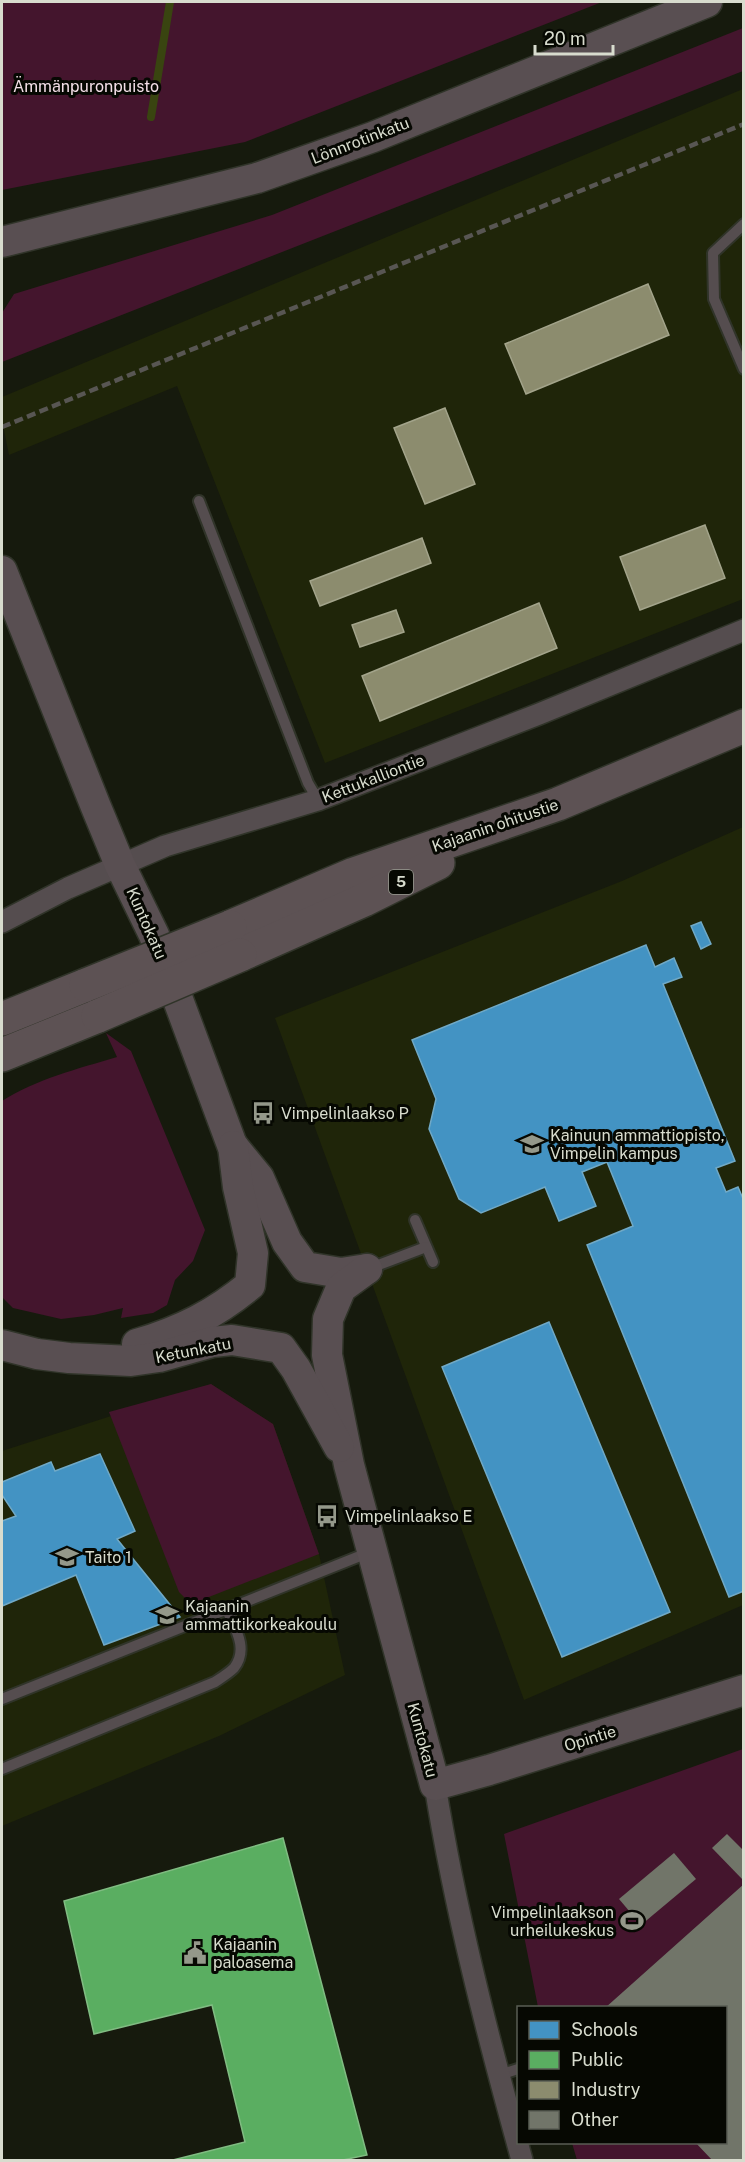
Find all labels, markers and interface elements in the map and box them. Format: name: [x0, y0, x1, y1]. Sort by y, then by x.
scale bar: [535, 18, 613, 56]
text: 20 m: [544, 28, 586, 49]
park label: Ämmänpuronpuisto: [13, 76, 159, 96]
street label: Lönnrotinkatu: [308, 113, 412, 168]
street label: Kettukalliontie: [319, 750, 427, 807]
street label: Kajaanin ohitustie: [429, 795, 561, 856]
road number: 5: [389, 870, 413, 894]
street label: Kuntokatu: [122, 884, 171, 962]
bus stop icon: Vimpelinlaakso P: [250, 1100, 276, 1126]
place label: Vimpelinlaakso P: [281, 1104, 409, 1123]
place label: Kainuun ammattiopisto, Vimpelin kampus: [550, 1126, 725, 1163]
school or university icon: Kainuun ammattiopisto, Vimpelin kampus: [519, 1131, 545, 1157]
street label: Ketunkatu: [154, 1334, 233, 1367]
bus stop icon: Vimpelinlaakso E: [314, 1503, 340, 1529]
place label: Vimpelinlaakso E: [345, 1507, 472, 1526]
school or university icon: Taito 1: [54, 1544, 80, 1570]
place label: Taito 1: [85, 1548, 132, 1567]
place label: Kajaanin ammattikorkeakoulu: [185, 1597, 337, 1634]
school or university icon: Kajaanin ammattikorkeakoulu: [154, 1602, 180, 1628]
street label: Kuntokatu: [403, 1701, 442, 1780]
street label: Opintie: [562, 1722, 618, 1755]
place label: Vimpelinlaakson urheilukeskus: [491, 1903, 614, 1940]
sports icon: Vimpelinlaakson urheilukeskus: [619, 1908, 645, 1934]
place label: Kajaanin paloasema: [213, 1935, 293, 1972]
public building icon: Kajaanin paloasema: [182, 1940, 208, 1966]
legend: [517, 2006, 727, 2144]
text: Schools: [571, 2019, 638, 2040]
text: Public: [571, 2049, 623, 2070]
text: Industry: [571, 2079, 641, 2100]
text: Other: [571, 2109, 619, 2130]

